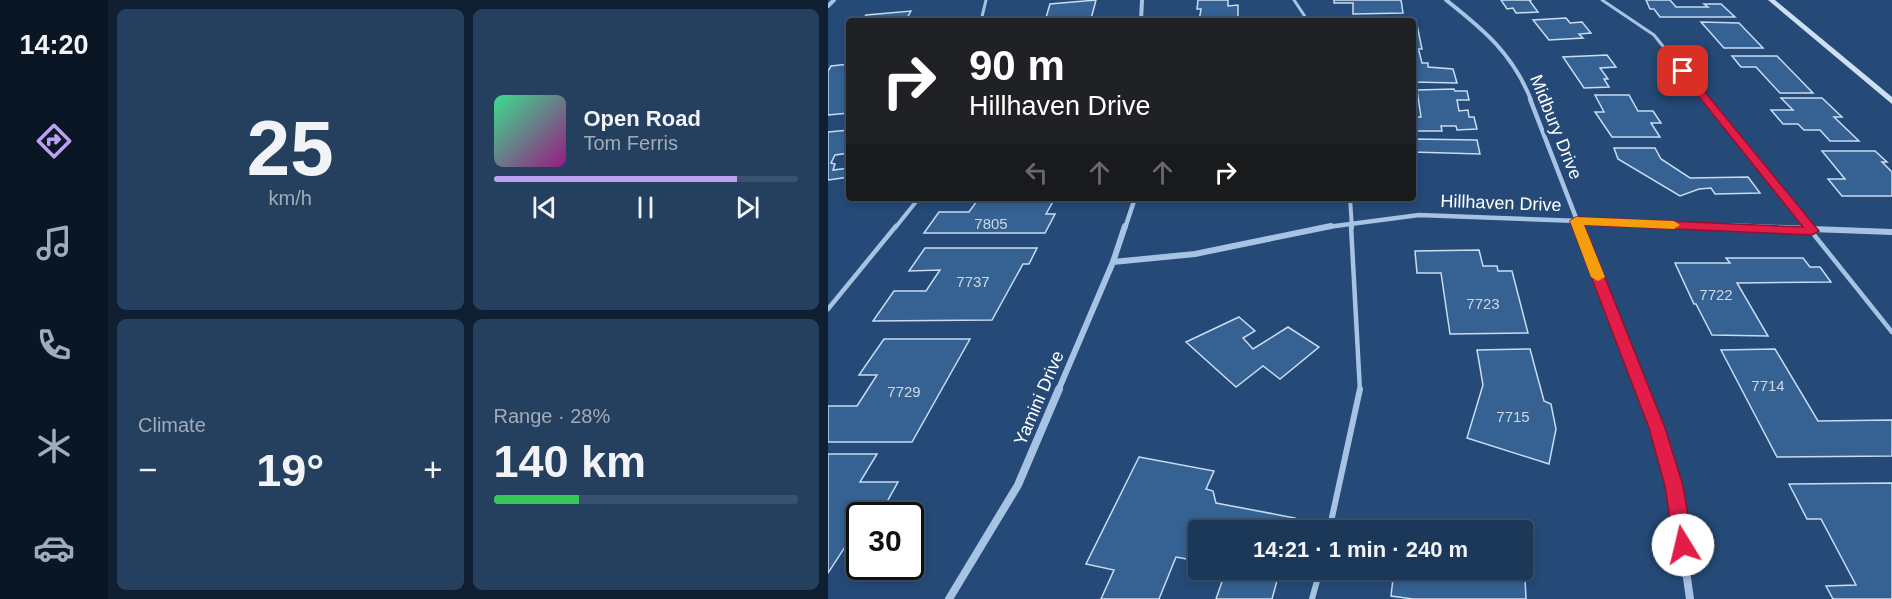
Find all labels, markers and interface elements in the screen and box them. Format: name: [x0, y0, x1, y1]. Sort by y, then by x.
text: 14:20: [19, 30, 89, 60]
icon: right: [870, 42, 948, 120]
text: 90 m: [969, 42, 1065, 89]
pin: [1657, 45, 1708, 96]
icon: arrive: [1666, 54, 1699, 87]
street label: Midbury Drive: [1526, 72, 1586, 182]
text: Hillhaven Drive: [969, 91, 1151, 121]
text: 25: [247, 104, 334, 192]
text: Open Road: [584, 106, 701, 131]
icon: directions: [33, 120, 75, 162]
text: Tom Ferris: [584, 132, 678, 154]
icon: left: [1020, 156, 1053, 189]
icon: ahead: [1083, 156, 1116, 189]
icon: ahead: [1146, 156, 1179, 189]
icon: right: [1209, 156, 1242, 189]
text: km/h: [269, 187, 312, 209]
icon: previous: [528, 191, 561, 224]
icon: pause: [629, 191, 662, 224]
icon: next: [731, 191, 764, 224]
street label: Hillhaven Drive: [1440, 191, 1562, 215]
house number: 7805: [974, 215, 1008, 232]
icon: music: [33, 222, 75, 264]
house number: 7737: [956, 273, 990, 290]
house number: 7722: [1699, 286, 1733, 303]
house number: 7723: [1466, 295, 1500, 312]
icon: phone: [33, 324, 75, 366]
street label: Yamini Drive: [1010, 348, 1068, 448]
house number: 7714: [1751, 377, 1785, 394]
house number: 7729: [887, 383, 921, 400]
text: Range · 28%: [494, 405, 610, 427]
house number: 7715: [1496, 408, 1530, 425]
text: Climate: [138, 414, 206, 436]
icon: climate: [33, 425, 75, 467]
text: 140 km: [494, 436, 646, 487]
text: 19°: [256, 445, 324, 496]
text: −: [138, 451, 157, 488]
text: +: [423, 451, 443, 488]
speed limit sign: 30: [846, 502, 924, 580]
position arrow: [1651, 513, 1715, 577]
icon: car: [33, 527, 75, 569]
text: 14:21 · 1 min · 240 m: [1253, 537, 1468, 562]

